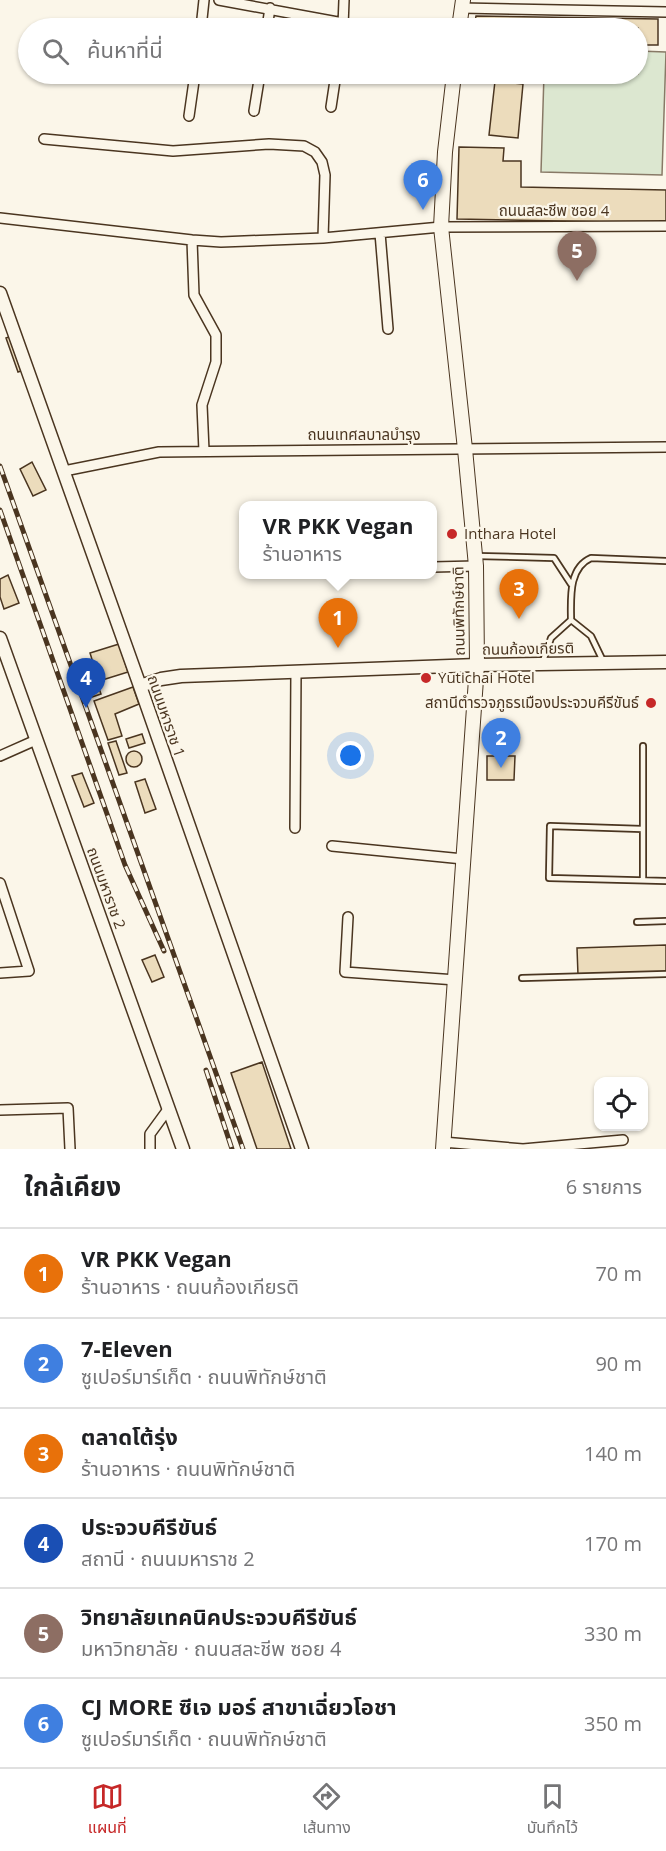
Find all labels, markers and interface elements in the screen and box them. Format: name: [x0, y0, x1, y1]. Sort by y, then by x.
search box: [18, 18, 648, 84]
text: ค้นหาที่นี่: [87, 34, 163, 64]
icon: search: [39, 35, 72, 68]
pin: 6: [404, 160, 442, 210]
street label: ถนนสละชีพ ซอย 4: [499, 200, 610, 220]
pin: 5: [558, 232, 596, 281]
street label: ถนนเทศลบาลบำรุง: [307, 424, 421, 444]
popup: [239, 501, 437, 579]
text: VR PKK Vegan: [263, 510, 413, 540]
place label: Inthara Hotel: [464, 523, 556, 543]
marker: Inthara Hotel: [445, 527, 459, 541]
text: ร้านอาหาร: [263, 540, 342, 567]
street label: ถนนพิทักษ์ชาติ: [447, 566, 469, 656]
pin: 3: [500, 570, 538, 619]
pin: 1: [318, 598, 358, 648]
street label: ถนนก้องเกียรติ: [482, 637, 574, 659]
pin: 4: [66, 658, 106, 708]
place label: Yutichai Hotel: [438, 667, 535, 687]
marker: Yutichai Hotel: [419, 671, 433, 685]
street label: ถนนมหาราช 1: [144, 672, 190, 759]
place label: สถานีตำรวจภูธรเมืองประจวบคีรีขันธ์: [425, 692, 639, 712]
marker: สถานีตำรวจภูธรเมืองประจวบคีรีขันธ์: [644, 696, 658, 710]
pin: 2: [482, 718, 520, 768]
your location: [336, 741, 365, 770]
street label: ถนนมหาราช 2: [83, 844, 131, 931]
map controls: [594, 1077, 648, 1131]
button: locate: [594, 1077, 648, 1131]
text: ใกล้เคียง: [24, 1168, 121, 1204]
text: 6 รายการ: [566, 1173, 642, 1200]
text: VR PKK Vegan: [81, 1243, 232, 1273]
text: 1: [38, 1260, 49, 1287]
text: 70 m: [595, 1260, 642, 1287]
text: ร้านอาหาร · ถนนก้องเกียรติ: [81, 1273, 299, 1300]
text: 7-Eleven: [81, 1333, 173, 1363]
text: 2: [38, 1350, 49, 1377]
text: 90 m: [595, 1350, 642, 1377]
text: ซูเปอร์มาร์เก็ต · ถนนพิทักษ์ชาติ: [81, 1363, 327, 1390]
text: ตลาดโต้รุ่ง: [81, 1421, 178, 1451]
text: 3: [38, 1440, 49, 1467]
text: 140 m: [584, 1440, 642, 1467]
text: ร้านอาหาร · ถนนพิทักษ์ชาติ: [81, 1455, 295, 1482]
text: ประจวบคีรีขันธ์: [81, 1511, 217, 1541]
text: 4: [38, 1530, 49, 1557]
text: 170 m: [584, 1530, 642, 1557]
text: สถานี · ถนนมหาราช 2: [81, 1545, 255, 1572]
text: วิทยาลัยเทคนิคประจวบคีรีขันธ์: [81, 1601, 357, 1631]
text: 5: [38, 1620, 49, 1647]
text: 330 m: [584, 1620, 642, 1647]
text: มหาวิทยาลัย · ถนนสละชีพ ซอย 4: [81, 1635, 342, 1662]
text: CJ MORE ซีเจ มอร์ สาขาเฉี่ยวโอชา: [81, 1691, 397, 1721]
text: 6: [38, 1710, 49, 1737]
text: 350 m: [584, 1710, 642, 1737]
text: ซูเปอร์มาร์เก็ต · ถนนพิทักษ์ชาติ: [81, 1725, 327, 1752]
tab: แผนที่: [88, 1780, 127, 1840]
tab: เส้นทาง: [303, 1780, 351, 1840]
tab: บันทึกไว้: [527, 1780, 578, 1840]

